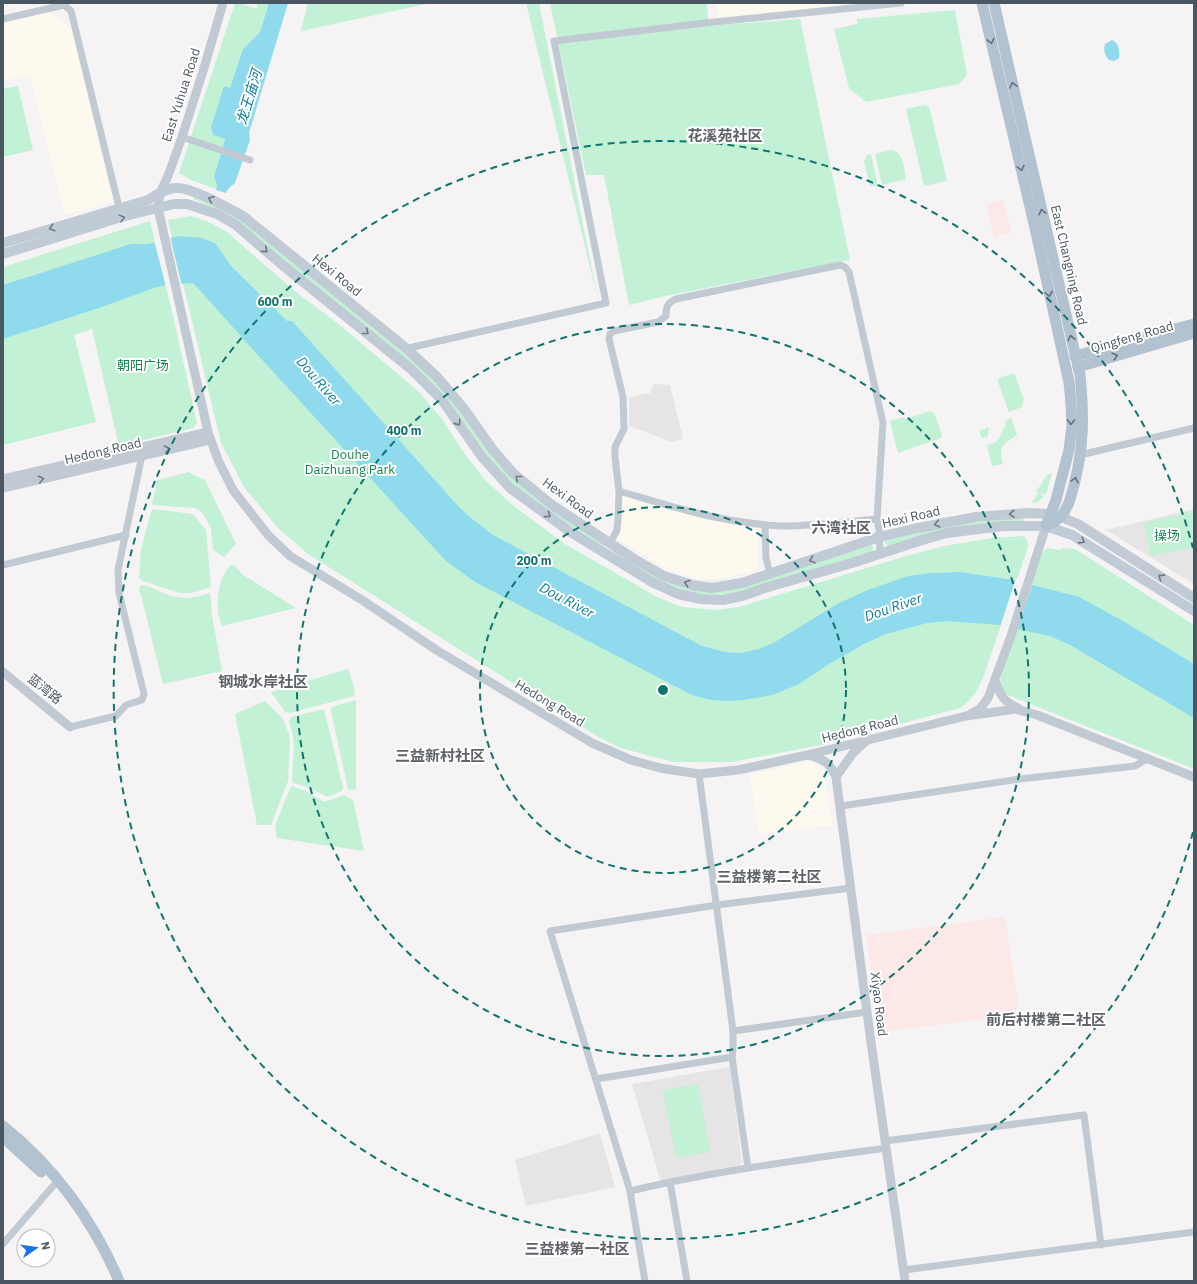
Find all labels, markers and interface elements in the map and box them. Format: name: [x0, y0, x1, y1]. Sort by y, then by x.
one-way arrow: [986, 37, 995, 44]
street label: East Yuhua Road: [158, 46, 204, 144]
water label: 龙王庙河: [232, 65, 267, 126]
one-way arrow: [1009, 82, 1017, 88]
district label: 花溪苑社区: [687, 126, 763, 145]
one-way arrow: [1016, 164, 1024, 171]
one-way arrow: [208, 196, 215, 204]
street label: East Changning Road: [1047, 203, 1091, 327]
one-way arrow: [1038, 209, 1047, 216]
one-way arrow: [118, 214, 125, 222]
one-way arrow: [48, 223, 55, 232]
one-way arrow: [260, 246, 268, 253]
street label: Hexi Road: [309, 250, 365, 300]
one-way arrow: [1045, 291, 1053, 297]
text: 600 m: [257, 294, 293, 309]
street label: Qingfeng Road: [1089, 317, 1175, 357]
one-way arrow: [361, 328, 368, 335]
one-way arrow: [1068, 335, 1076, 342]
one-way arrow: [1112, 352, 1119, 361]
water label: Dou River: [293, 353, 346, 410]
park label: 朝阳广场: [117, 357, 169, 374]
one-way arrow: [453, 419, 461, 426]
one-way arrow: [1067, 419, 1075, 425]
text: 400 m: [386, 423, 422, 438]
street label: Hedong Road: [63, 434, 143, 468]
one-way arrow: [164, 446, 171, 454]
park label: Douhe Daizhuang Park: [305, 446, 395, 478]
street label: Hexi Road: [539, 474, 597, 522]
one-way arrow: [516, 475, 523, 482]
one-way arrow: [38, 476, 44, 484]
one-way arrow: [1070, 477, 1079, 484]
street label: Hexi Road: [880, 502, 942, 532]
one-way arrow: [543, 510, 550, 517]
one-way arrow: [1009, 510, 1015, 519]
district label: 六湾社区: [811, 518, 871, 537]
one-way arrow: [934, 519, 940, 527]
park label: 操场: [1154, 527, 1180, 544]
one-way arrow: [1078, 537, 1085, 544]
text: 200 m: [516, 553, 552, 568]
one-way arrow: [809, 555, 816, 564]
one-way arrow: [1158, 574, 1165, 582]
water label: Dou River: [537, 578, 598, 622]
one-way arrow: [684, 580, 691, 588]
water label: Dou River: [862, 589, 925, 625]
street label: 蓝湾路: [24, 670, 66, 708]
district label: 钢城水岸社区: [218, 672, 308, 691]
street label: Hedong Road: [512, 676, 588, 730]
centre of rings: [656, 683, 670, 697]
street label: Hedong Road: [820, 711, 900, 747]
district label: 三益新村社区: [395, 746, 485, 765]
district label: 三益楼第二社区: [716, 867, 822, 886]
street label: Xiyao Road: [867, 971, 891, 1037]
district label: 前后村楼第二社区: [986, 1010, 1106, 1029]
north arrow: [16, 1228, 56, 1268]
district label: 三益楼第一社区: [524, 1239, 630, 1258]
text: N: [38, 1240, 53, 1251]

